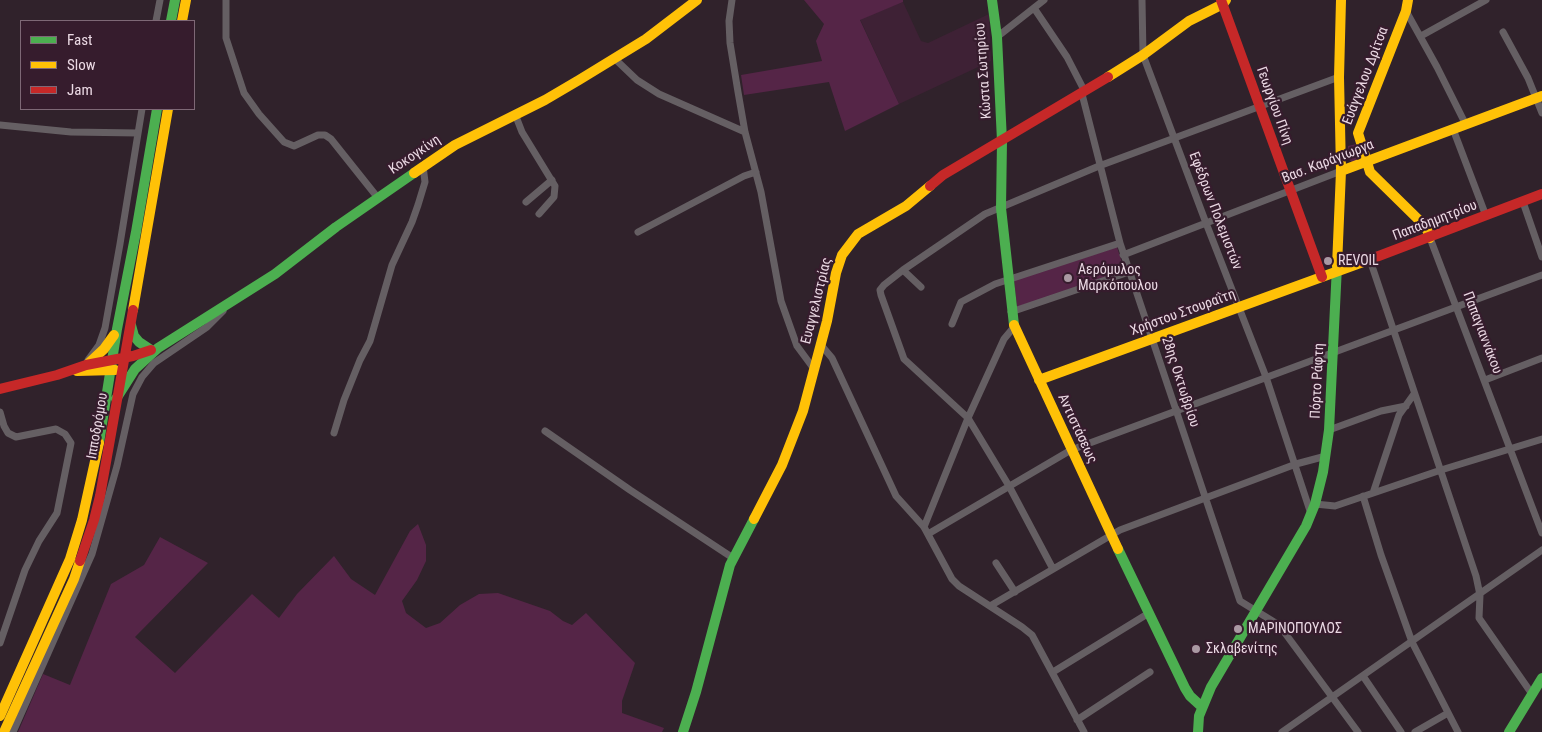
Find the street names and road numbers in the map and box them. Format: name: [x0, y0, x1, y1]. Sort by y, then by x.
street label: Κώστα Σωτηρίου: [972, 22, 996, 120]
street label: Ευάγγελου Δρίτσα: [1340, 25, 1392, 127]
street label: Γεωργίου Πίνη: [1252, 65, 1296, 147]
street label: Κοκογκίνη: [386, 132, 444, 178]
street label: Βασ. Καράγιωργα: [1280, 137, 1376, 187]
street label: Εφέδρων Πολεμιστών: [1185, 150, 1245, 272]
street label: Παπαδημητρίου: [1390, 197, 1480, 245]
street label: Ευαγγελιστρίας: [798, 256, 836, 346]
street label: Χρήστου Στουραΐτη: [1128, 286, 1238, 340]
street label: Παπαγιαννάκου: [1459, 290, 1505, 376]
street label: 28ης Οκτωβρίου: [1157, 334, 1203, 430]
street label: Πόρτο Ράφτη: [1308, 343, 1328, 419]
street label: Ιπποδρόμου: [84, 392, 112, 460]
street label: Αντιστάσεως: [1054, 392, 1100, 466]

